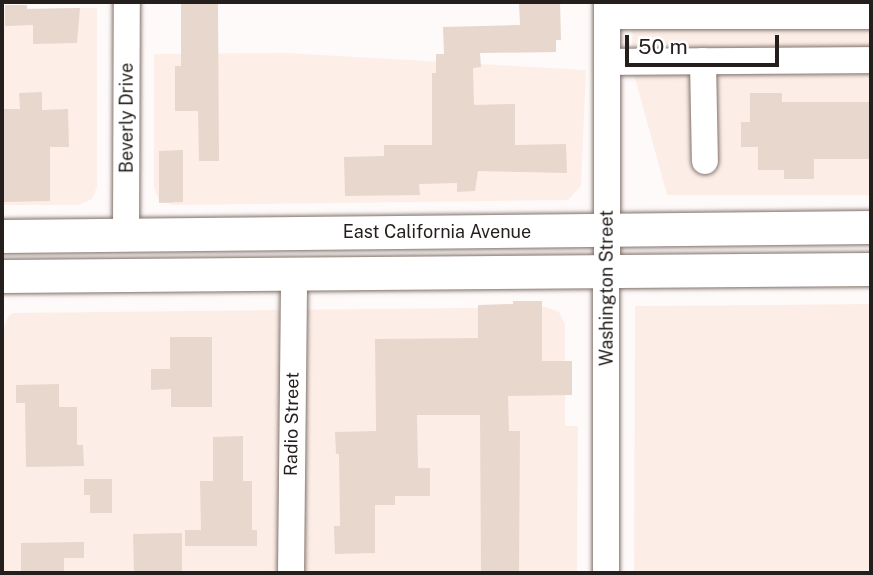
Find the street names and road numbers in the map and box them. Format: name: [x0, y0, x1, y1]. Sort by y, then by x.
street label: Beverly Drive: [116, 63, 138, 173]
street label: Washington Street: [596, 210, 618, 366]
street label: East California Avenue: [343, 221, 531, 243]
street label: Radio Street: [280, 372, 304, 476]

